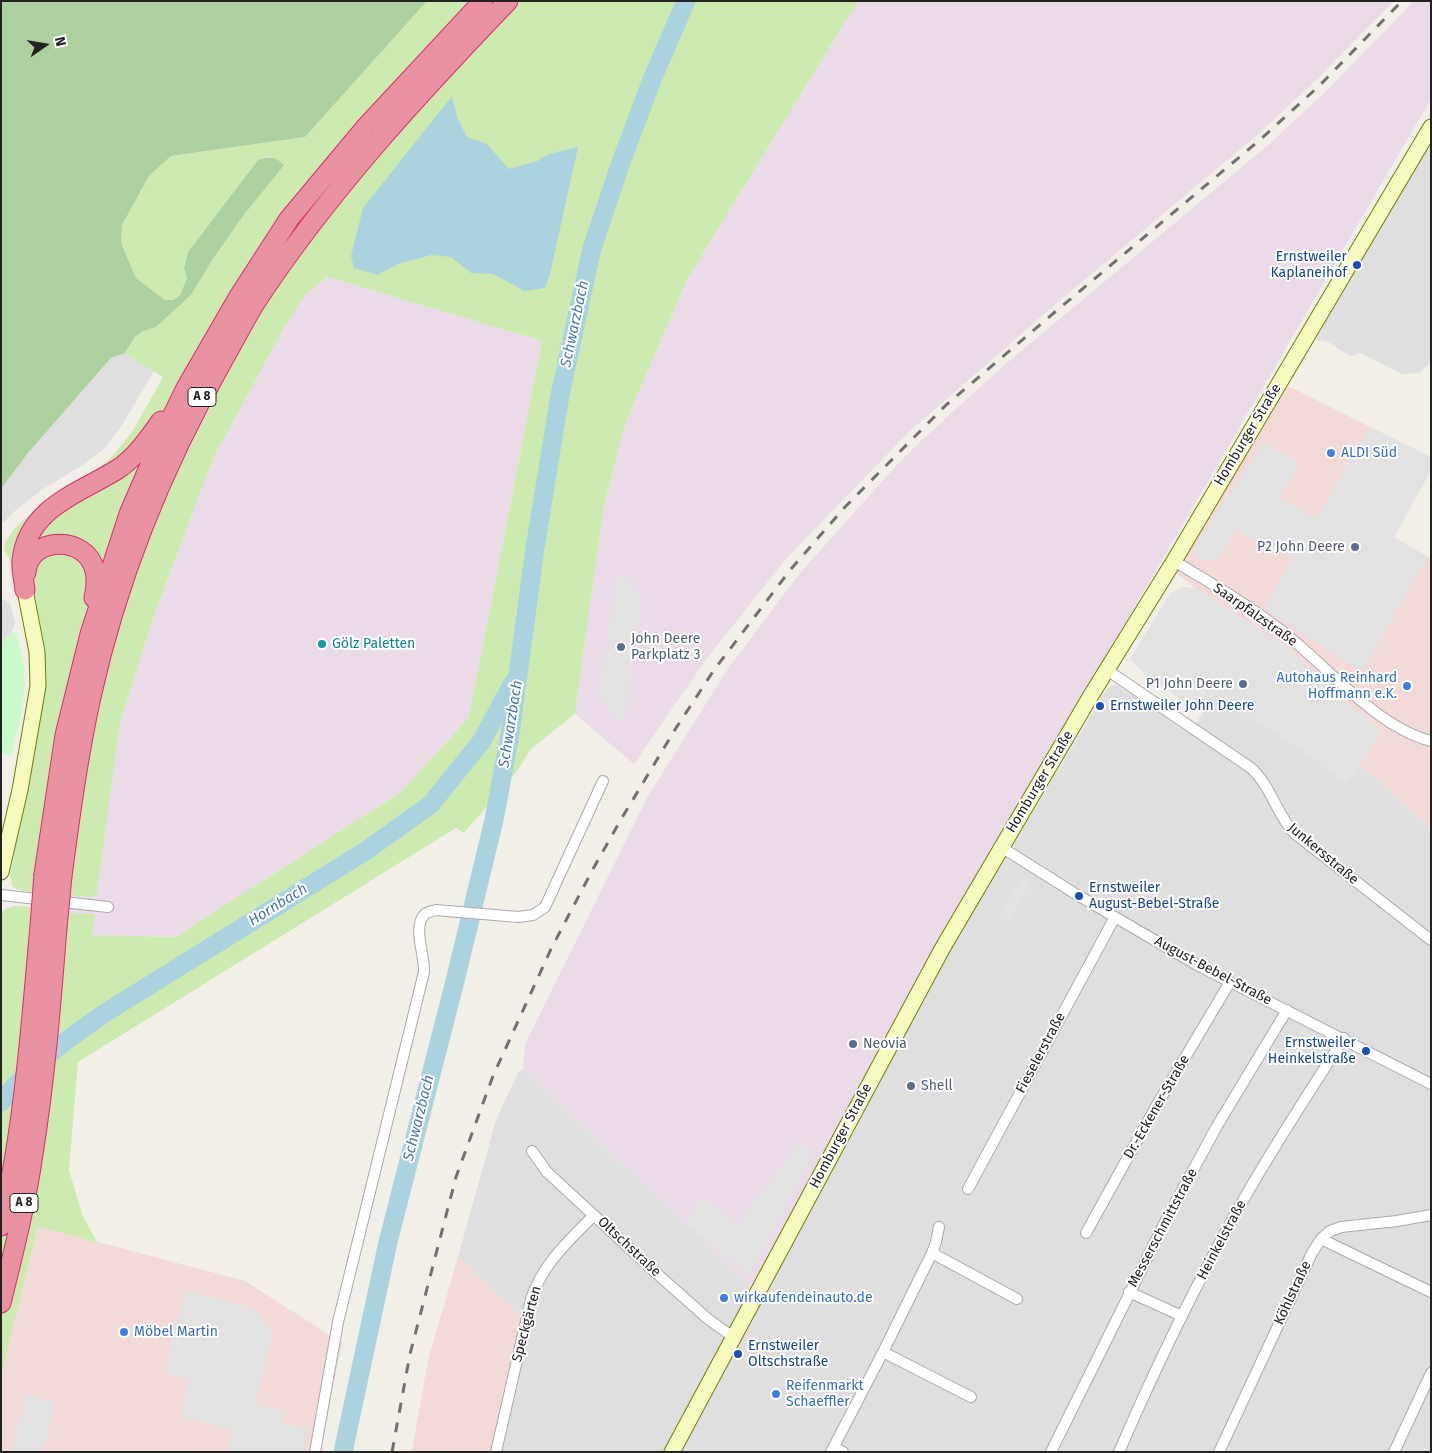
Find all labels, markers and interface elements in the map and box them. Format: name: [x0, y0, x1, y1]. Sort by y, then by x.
north arrow: [20, 20, 70, 70]
text: N: [51, 35, 69, 48]
place label: Ernstweiler Kaplaneihof: [1270, 249, 1347, 282]
marker: Ernstweiler Kaplaneihof: [1351, 259, 1363, 271]
water label: Schwarzbach: [557, 279, 593, 369]
street label: Homburger Straße: [1211, 381, 1285, 489]
road number: A 8: [188, 388, 216, 407]
place label: ALDI Süd: [1341, 445, 1397, 461]
marker: ALDI Süd: [1325, 447, 1337, 459]
place label: P2 John Deere: [1257, 539, 1345, 555]
marker: P2 John Deere: [1349, 541, 1361, 553]
street label: Saarpfalzstraße: [1210, 580, 1300, 650]
place label: John Deere Parkplatz 3: [631, 631, 700, 664]
place label: Gölz Paletten: [332, 636, 415, 652]
marker: Gölz Paletten: [316, 638, 328, 650]
marker: John Deere Parkplatz 3: [615, 641, 627, 653]
place label: Autohaus Reinhard Hoffmann e.K.: [1276, 670, 1397, 702]
place label: P1 John Deere: [1146, 676, 1233, 692]
marker: P1 John Deere: [1237, 678, 1249, 690]
water label: Schwarzbach: [495, 679, 527, 769]
marker: Autohaus Reinhard Hoffmann e.K.: [1401, 680, 1413, 692]
place label: Ernstweiler John Deere: [1110, 698, 1254, 714]
marker: Ernstweiler John Deere: [1094, 700, 1106, 712]
street label: Homburger Straße: [1003, 728, 1077, 836]
street label: Junkersstraße: [1284, 820, 1362, 888]
water label: Hornbach: [245, 880, 311, 930]
place label: Ernstweiler August-Bebel-Straße: [1089, 880, 1219, 912]
marker: Ernstweiler August-Bebel-Straße: [1073, 890, 1085, 902]
street label: August-Bebel-Straße: [1151, 933, 1275, 1009]
street label: Fieselerstraße: [1013, 1010, 1069, 1096]
place label: Ernstweiler Heinkelstraße: [1268, 1035, 1356, 1068]
place label: Neovia: [863, 1036, 907, 1052]
marker: Neovia: [847, 1038, 859, 1050]
marker: Ernstweiler Heinkelstraße: [1360, 1045, 1372, 1057]
street label: Dr.-Eckener-Straße: [1120, 1052, 1194, 1162]
water label: Schwarzbach: [400, 1073, 438, 1163]
place label: Shell: [921, 1078, 953, 1094]
marker: Shell: [905, 1080, 917, 1092]
street label: Homburger Straße: [806, 1081, 876, 1191]
street label: Messerschmittstraße: [1125, 1166, 1201, 1290]
road number: A 8: [10, 1194, 38, 1212]
street label: Heinkelstraße: [1194, 1197, 1250, 1283]
street label: Oltschstraße: [594, 1213, 664, 1281]
street label: Köhlstraße: [1271, 1258, 1315, 1328]
street label: Speckgärten: [509, 1284, 545, 1364]
place label: wirkaufendeinauto.de: [734, 1290, 873, 1306]
marker: wirkaufendeinauto.de: [718, 1292, 730, 1304]
place label: Möbel Martin: [134, 1324, 218, 1340]
marker: Möbel Martin: [118, 1326, 130, 1338]
place label: Ernstweiler Oltschstraße: [748, 1338, 828, 1370]
marker: Ernstweiler Oltschstraße: [732, 1348, 744, 1360]
place label: Reifenmarkt Schaeffler: [786, 1378, 863, 1410]
marker: Reifenmarkt Schaeffler: [770, 1388, 782, 1400]

